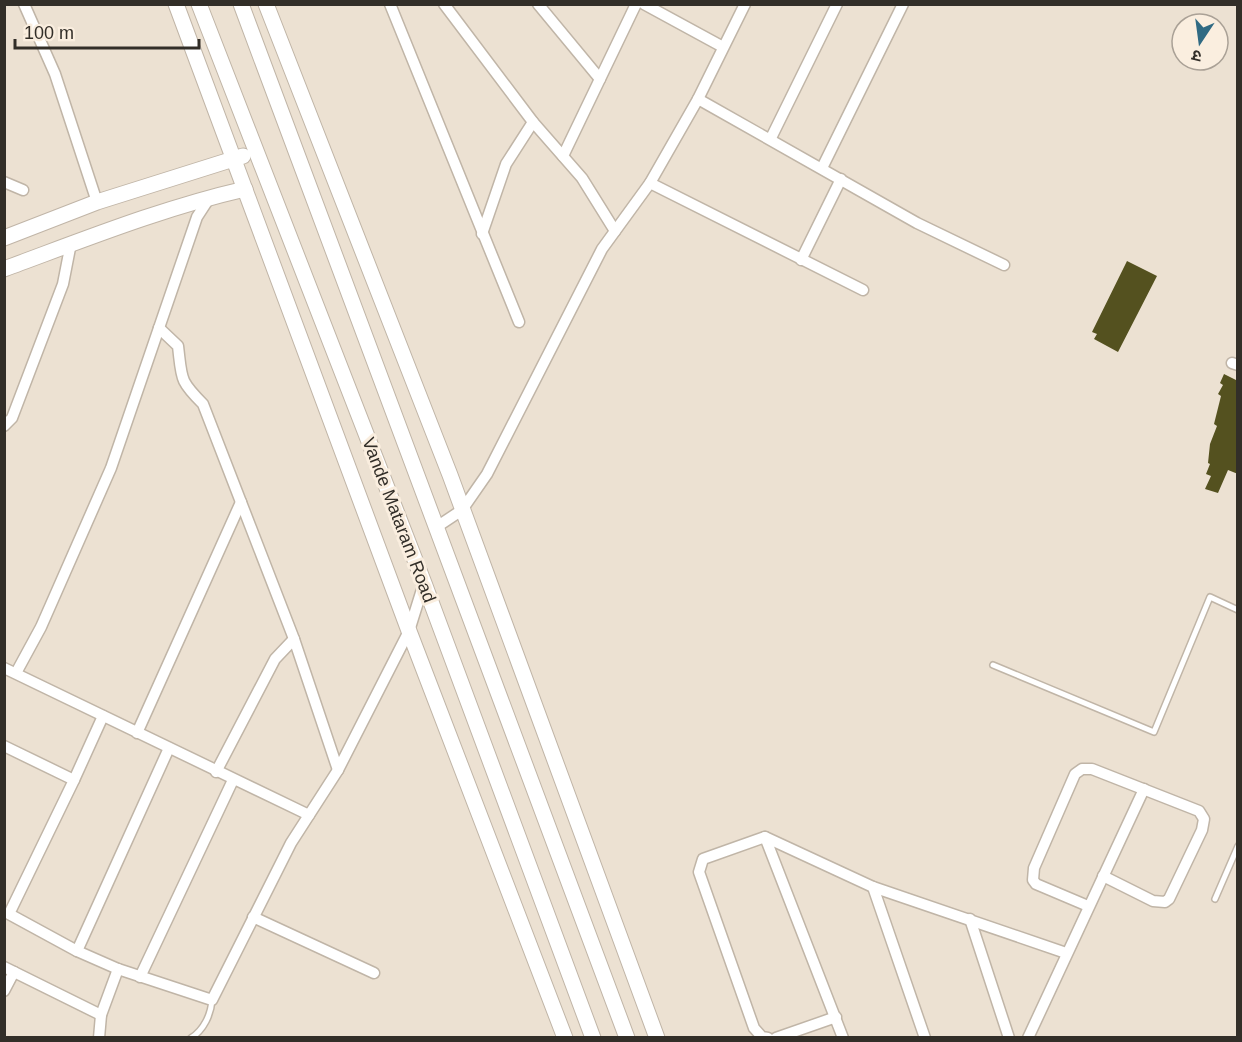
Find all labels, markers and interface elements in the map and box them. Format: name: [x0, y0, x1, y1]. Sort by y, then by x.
scale bar: [15, 12, 200, 50]
north arrow: [1170, 12, 1230, 72]
text: 100 m: [24, 23, 74, 43]
text: उ: [1190, 47, 1203, 65]
street label: Vande Mataram Road: [358, 435, 440, 605]

